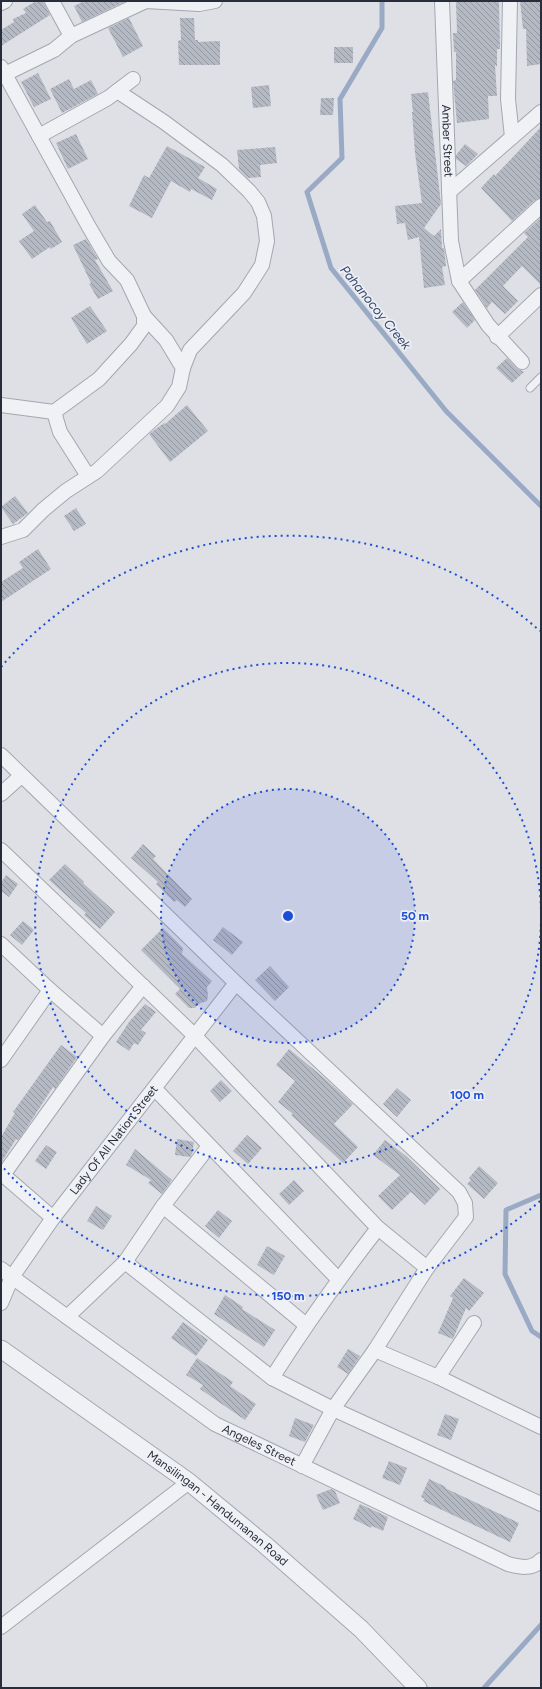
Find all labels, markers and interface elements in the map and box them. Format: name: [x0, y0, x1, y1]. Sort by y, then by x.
street label: Amber Street: [439, 104, 456, 178]
water label: Pahanocoy Creek: [337, 262, 414, 353]
centre of rings: [281, 909, 295, 923]
text: 50 m: [401, 909, 429, 923]
street label: Lady Of All Nation Street: [67, 1082, 161, 1197]
text: 100 m: [450, 1088, 484, 1102]
text: 150 m: [271, 1289, 305, 1303]
street label: Angeles Street: [220, 1421, 298, 1469]
street label: Mansilingan - Handumanan Road: [145, 1448, 291, 1569]

